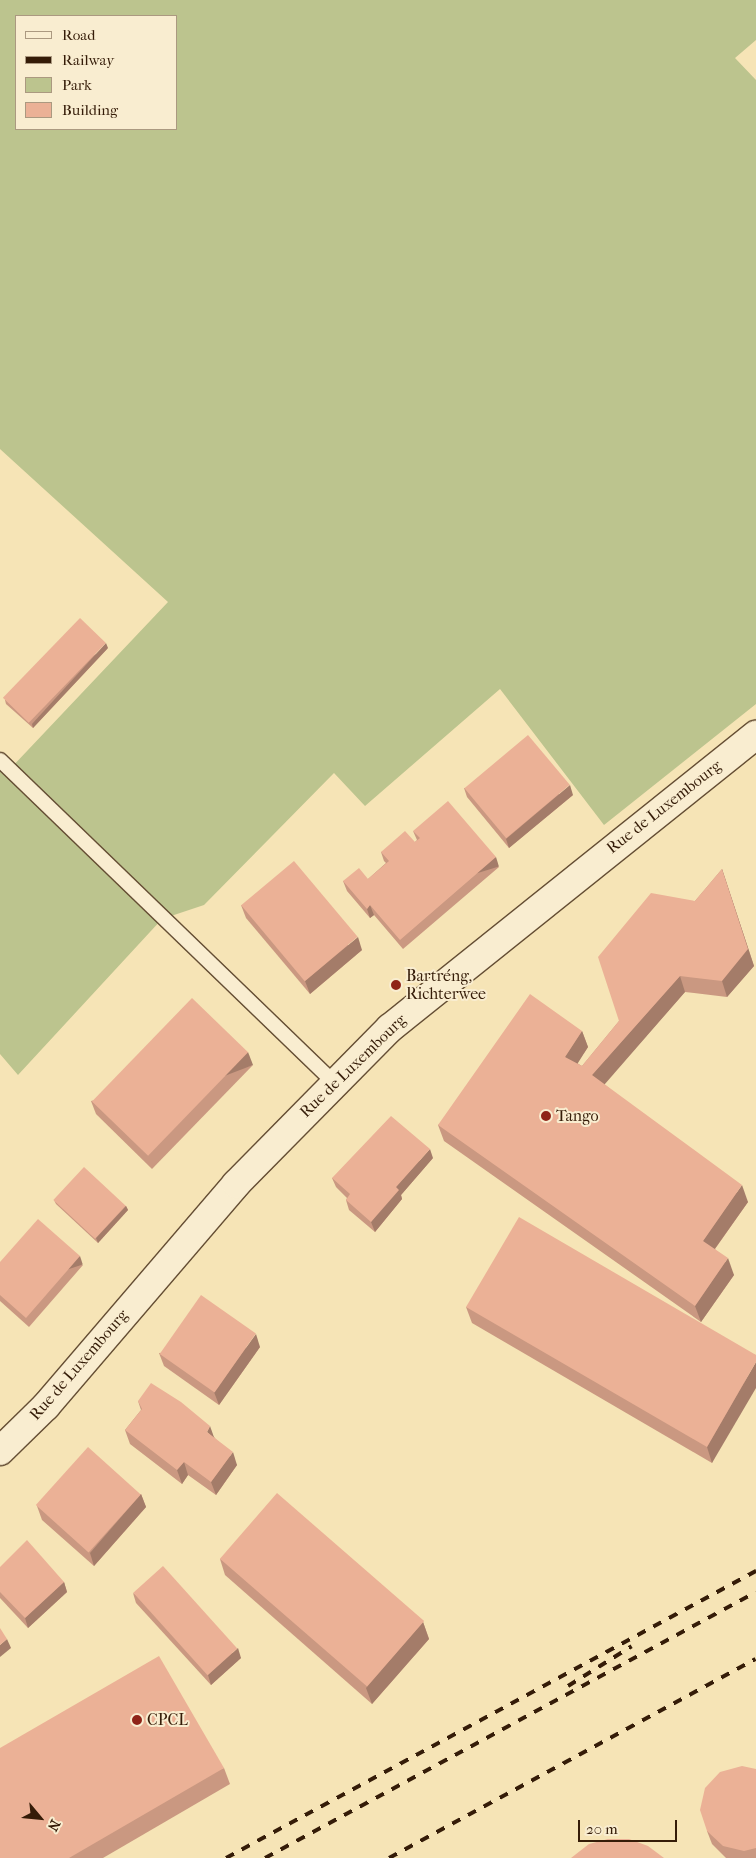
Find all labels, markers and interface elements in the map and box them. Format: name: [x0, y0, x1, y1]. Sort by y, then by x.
legend: [15, 15, 178, 130]
text: Road: [62, 26, 95, 44]
text: Railway: [62, 51, 114, 69]
text: Park: [62, 76, 92, 94]
text: Building: [62, 101, 118, 119]
street label: Rue de Luxembourg: [603, 756, 725, 858]
place label: Bartréng, Richterwee: [406, 966, 486, 1004]
marker: Bartréng, Richterwee: [390, 979, 402, 991]
street label: Rue de Luxembourg: [296, 1010, 410, 1122]
place label: Tango: [556, 1106, 599, 1126]
marker: Tango: [540, 1110, 552, 1122]
street label: Rue de Luxembourg: [26, 1306, 132, 1424]
place label: CPCL: [147, 1710, 188, 1730]
marker: CPCL: [131, 1714, 143, 1726]
north arrow: [15, 1793, 65, 1843]
scale bar: [581, 1810, 680, 1842]
text: N: [44, 1817, 64, 1834]
text: 20 m: [586, 1820, 618, 1838]

